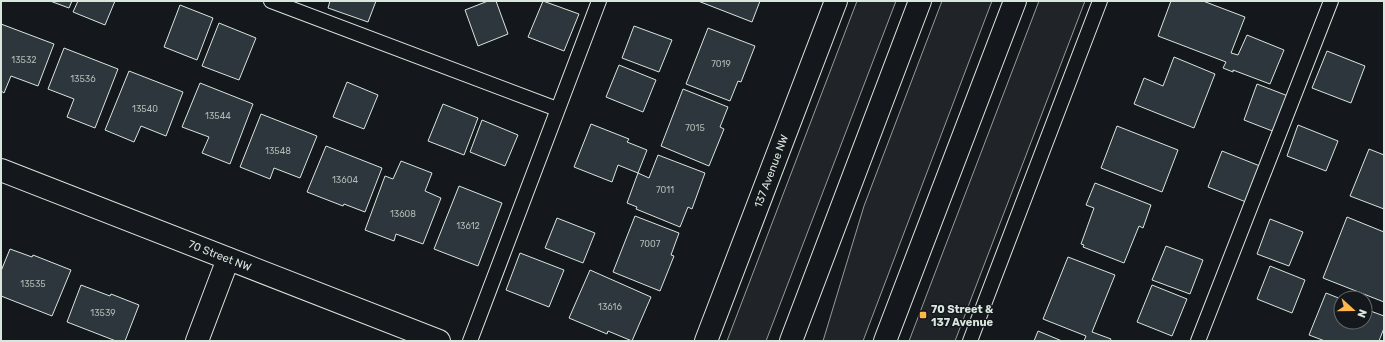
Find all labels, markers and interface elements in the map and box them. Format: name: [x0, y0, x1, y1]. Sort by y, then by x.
house number: 13532: [11, 55, 37, 65]
house number: 7019: [711, 59, 731, 69]
house number: 13536: [70, 74, 96, 84]
house number: 13540: [132, 104, 158, 114]
house number: 13544: [205, 111, 231, 121]
house number: 7015: [685, 123, 705, 133]
street label: 137 Avenue NW: [751, 132, 791, 209]
house number: 13548: [265, 146, 291, 156]
house number: 13604: [332, 175, 358, 185]
house number: 7011: [656, 185, 674, 195]
house number: 13608: [390, 209, 416, 219]
house number: 13612: [456, 221, 480, 231]
street label: 70 Street NW: [187, 237, 253, 274]
house number: 7007: [640, 239, 661, 249]
house number: 13535: [20, 279, 46, 289]
north arrow: [1333, 290, 1373, 330]
house number: 13616: [598, 302, 622, 312]
place label: 70 Street & 137 Avenue: [931, 303, 994, 329]
text: N: [1354, 307, 1369, 320]
house number: 13539: [90, 308, 116, 318]
marker: 70 Street & 137 Avenue: [918, 310, 928, 320]

